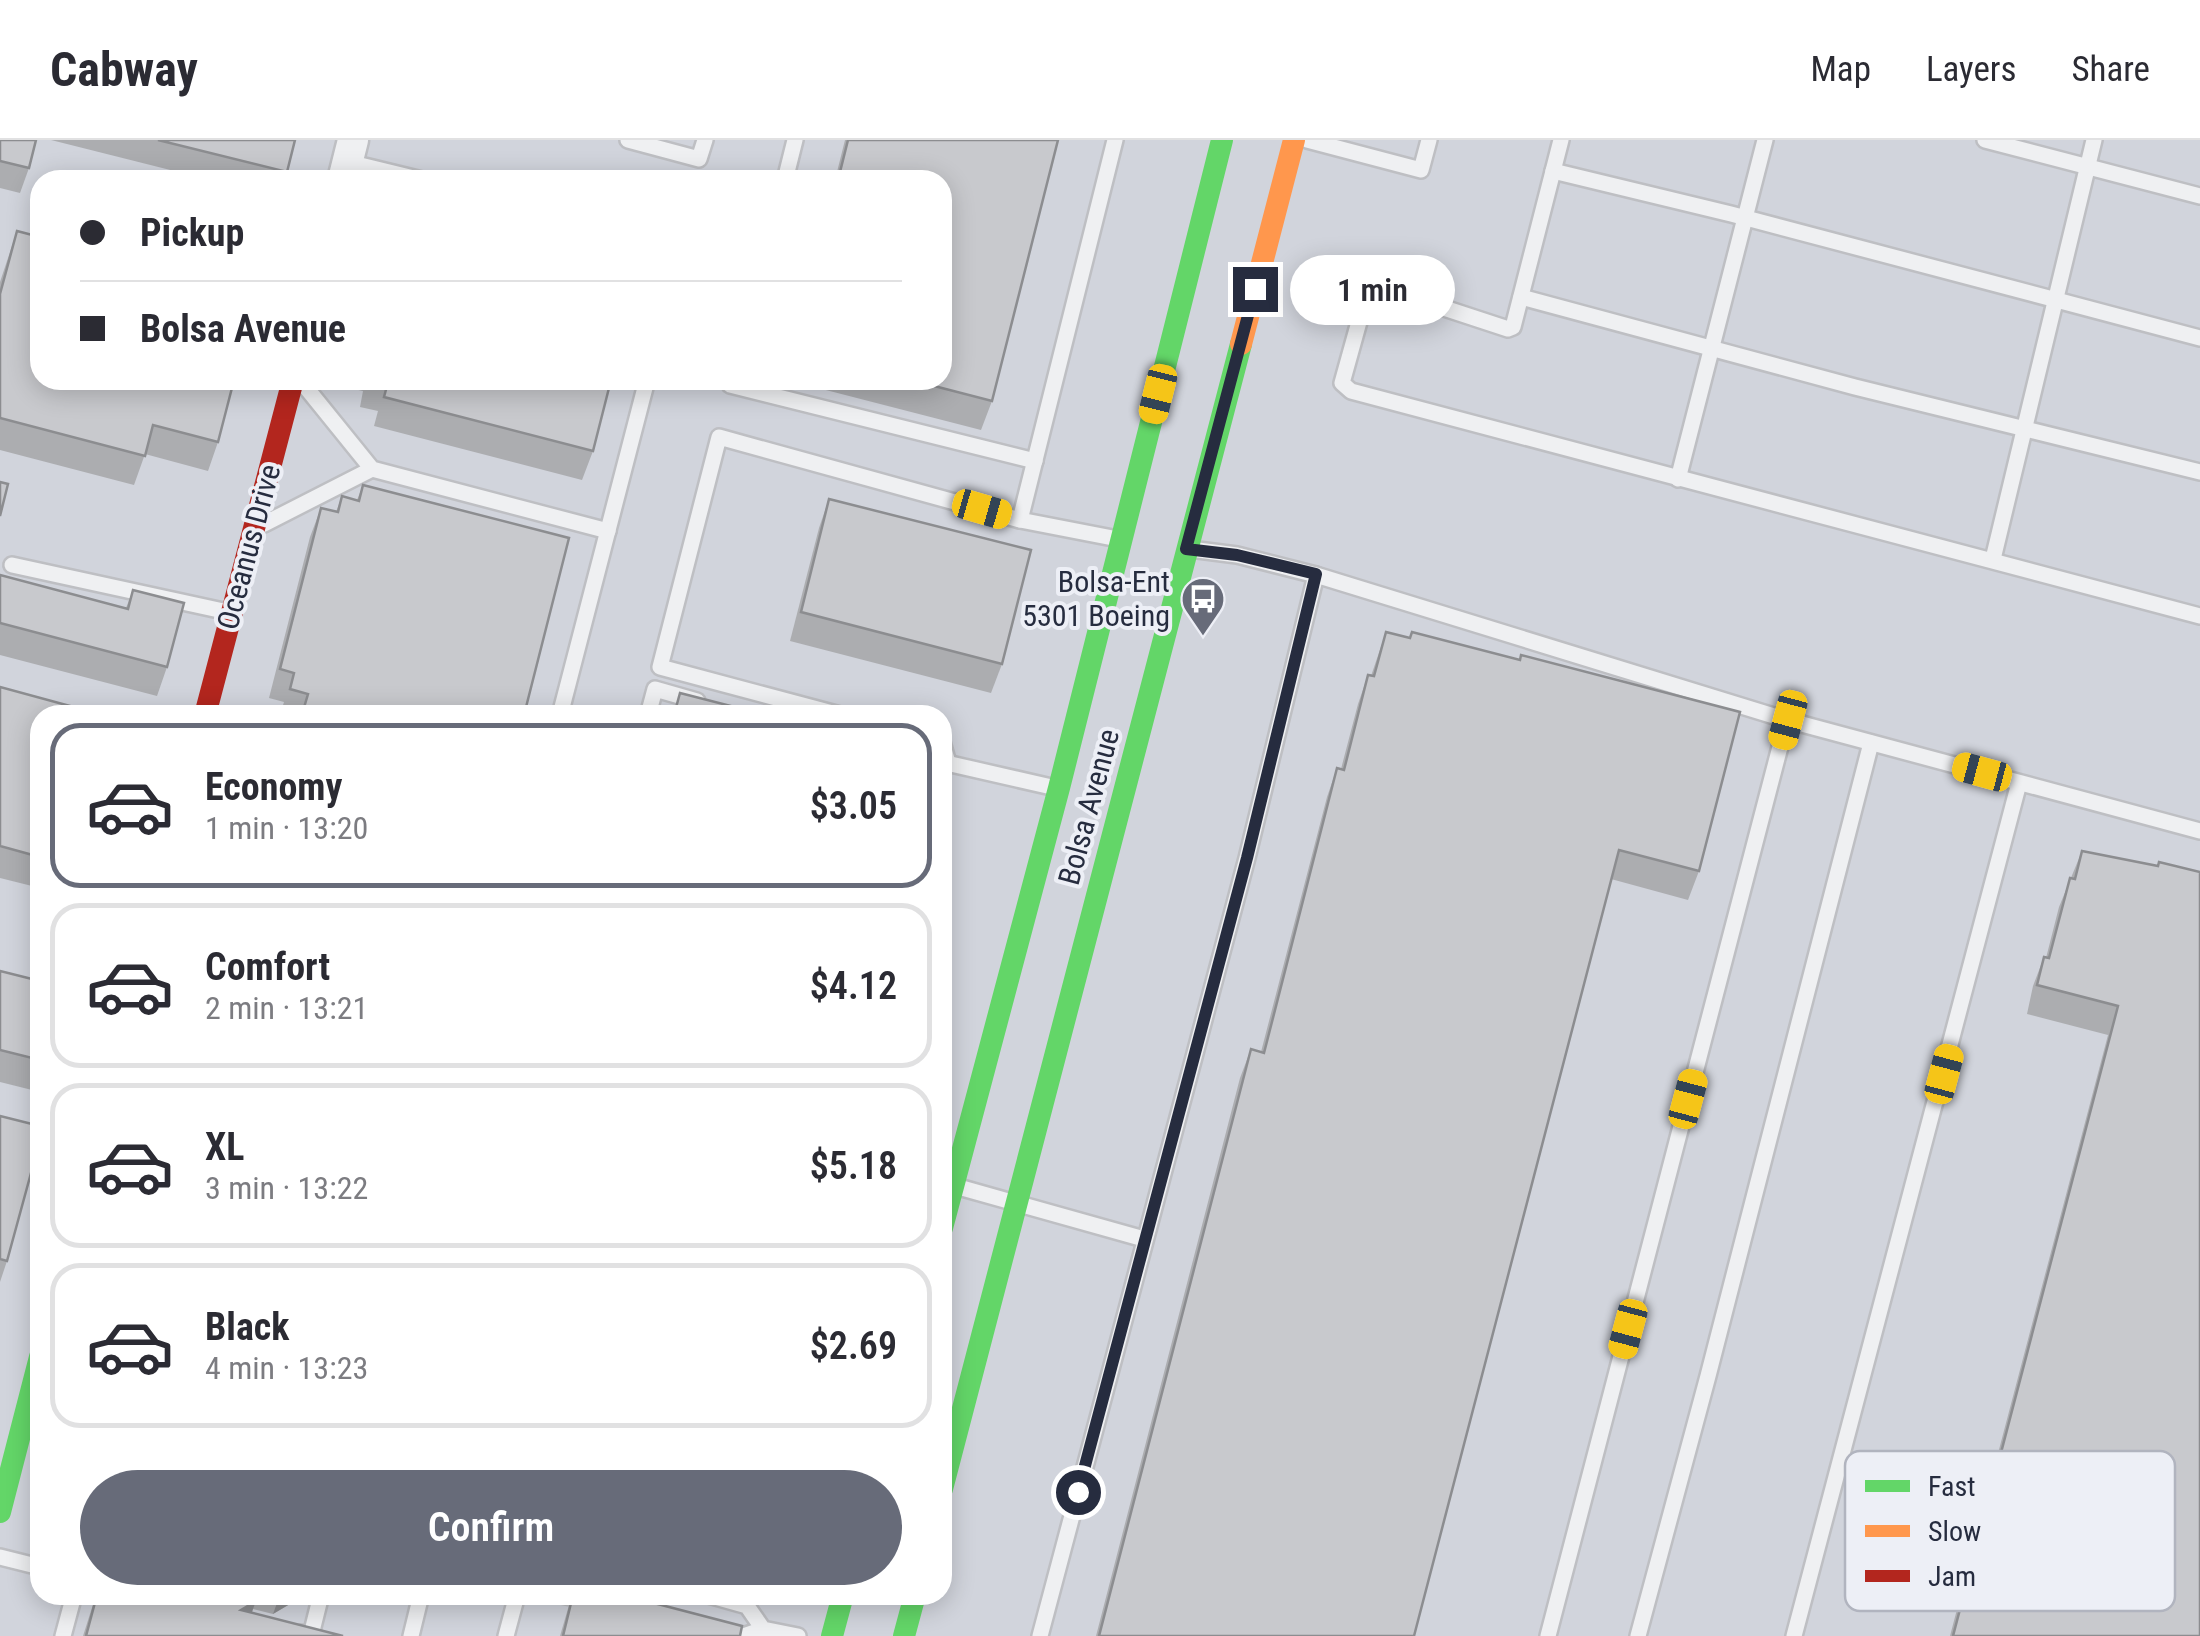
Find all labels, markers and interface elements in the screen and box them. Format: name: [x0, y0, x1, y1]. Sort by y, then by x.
text: Cabway: [50, 41, 198, 98]
text: Map: [1810, 49, 1871, 90]
text: Layers: [1926, 49, 2016, 90]
text: Share: [2071, 49, 2150, 90]
text: Pickup: [140, 211, 244, 255]
callout: 1 min: [1290, 254, 1455, 324]
route end: [1233, 267, 1278, 312]
text: 1 min: [1337, 271, 1408, 309]
text: Bolsa Avenue: [140, 307, 346, 351]
car: [1136, 361, 1180, 427]
street label: Oceanus Drive: [210, 460, 287, 633]
car: [949, 486, 1015, 532]
place label: Bolsa-Ent 5301 Boeing: [1022, 564, 1170, 633]
bus stop icon: Bolsa-Ent 5301 Boeing: [1180, 576, 1226, 637]
car: [1766, 687, 1810, 753]
street label: Bolsa Avenue: [1051, 725, 1126, 888]
car: [1949, 750, 2015, 794]
icon: car: [85, 761, 175, 851]
text: Economy: [205, 765, 342, 809]
text: $3.05: [810, 784, 897, 828]
text: 1 min · 13:20: [205, 809, 368, 847]
icon: car: [85, 941, 175, 1031]
text: Comfort: [205, 945, 330, 989]
text: $4.12: [810, 964, 897, 1008]
text: 2 min · 13:21: [205, 989, 368, 1027]
car: [1922, 1041, 1966, 1107]
car: [1666, 1066, 1710, 1132]
icon: car: [85, 1121, 175, 1211]
text: XL: [205, 1125, 244, 1169]
text: $5.18: [810, 1144, 897, 1188]
text: 3 min · 13:22: [205, 1169, 368, 1207]
car: [1606, 1296, 1650, 1362]
icon: car: [85, 1301, 175, 1391]
text: Black: [205, 1305, 289, 1349]
text: $2.69: [810, 1324, 897, 1368]
text: 4 min · 13:23: [205, 1349, 368, 1387]
legend: [1845, 1451, 2175, 1611]
button: Confirm: [80, 1470, 902, 1585]
route start: [1056, 1470, 1101, 1515]
text: Fast: [1928, 1470, 1975, 1503]
text: Slow: [1928, 1515, 1981, 1548]
text: Jam: [1928, 1560, 1976, 1593]

